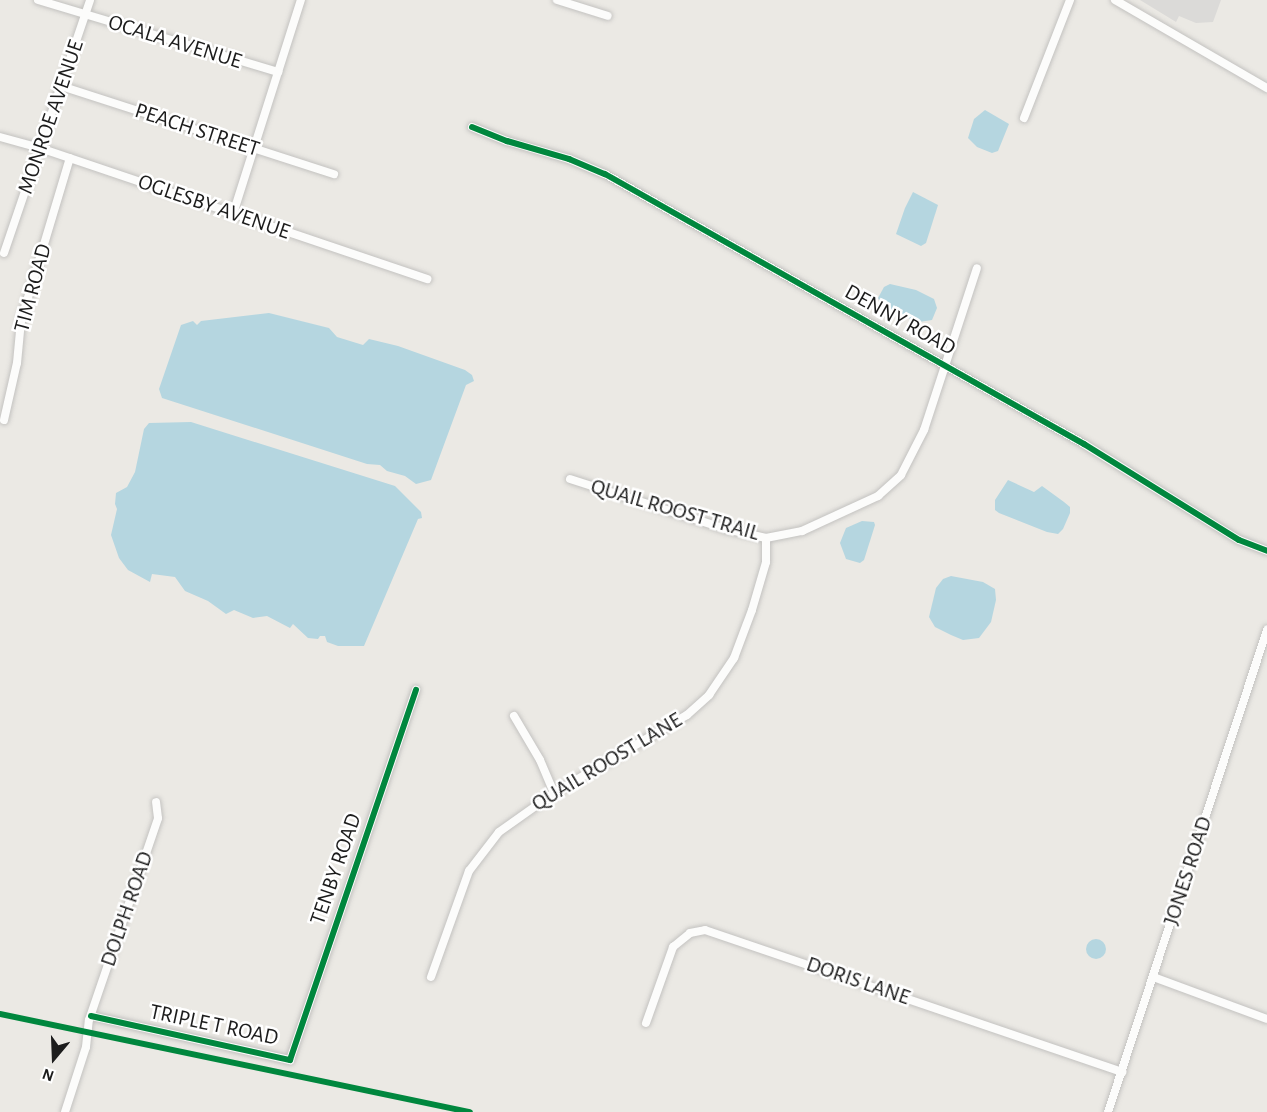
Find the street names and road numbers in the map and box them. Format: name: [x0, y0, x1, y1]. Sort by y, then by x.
street label: OCALA AVENUE: [105, 9, 245, 75]
street label: MONROE AVENUE: [12, 36, 90, 198]
street label: PEACH STREET: [131, 97, 263, 163]
street label: OGLESBY AVENUE: [135, 169, 293, 245]
street label: TIM ROAD: [9, 241, 57, 335]
street label: DENNY ROAD: [840, 279, 960, 361]
street label: QUAIL ROOST TRAIL: [588, 473, 762, 547]
street label: QUAIL ROOST LANE: [527, 707, 687, 817]
street label: TENBY ROAD: [305, 810, 367, 928]
street label: JONES ROAD: [1158, 813, 1218, 929]
street label: DOLPH ROAD: [95, 848, 159, 970]
street label: DORIS LANE: [803, 951, 913, 1011]
street label: TRIPLE T ROAD: [147, 999, 281, 1051]

